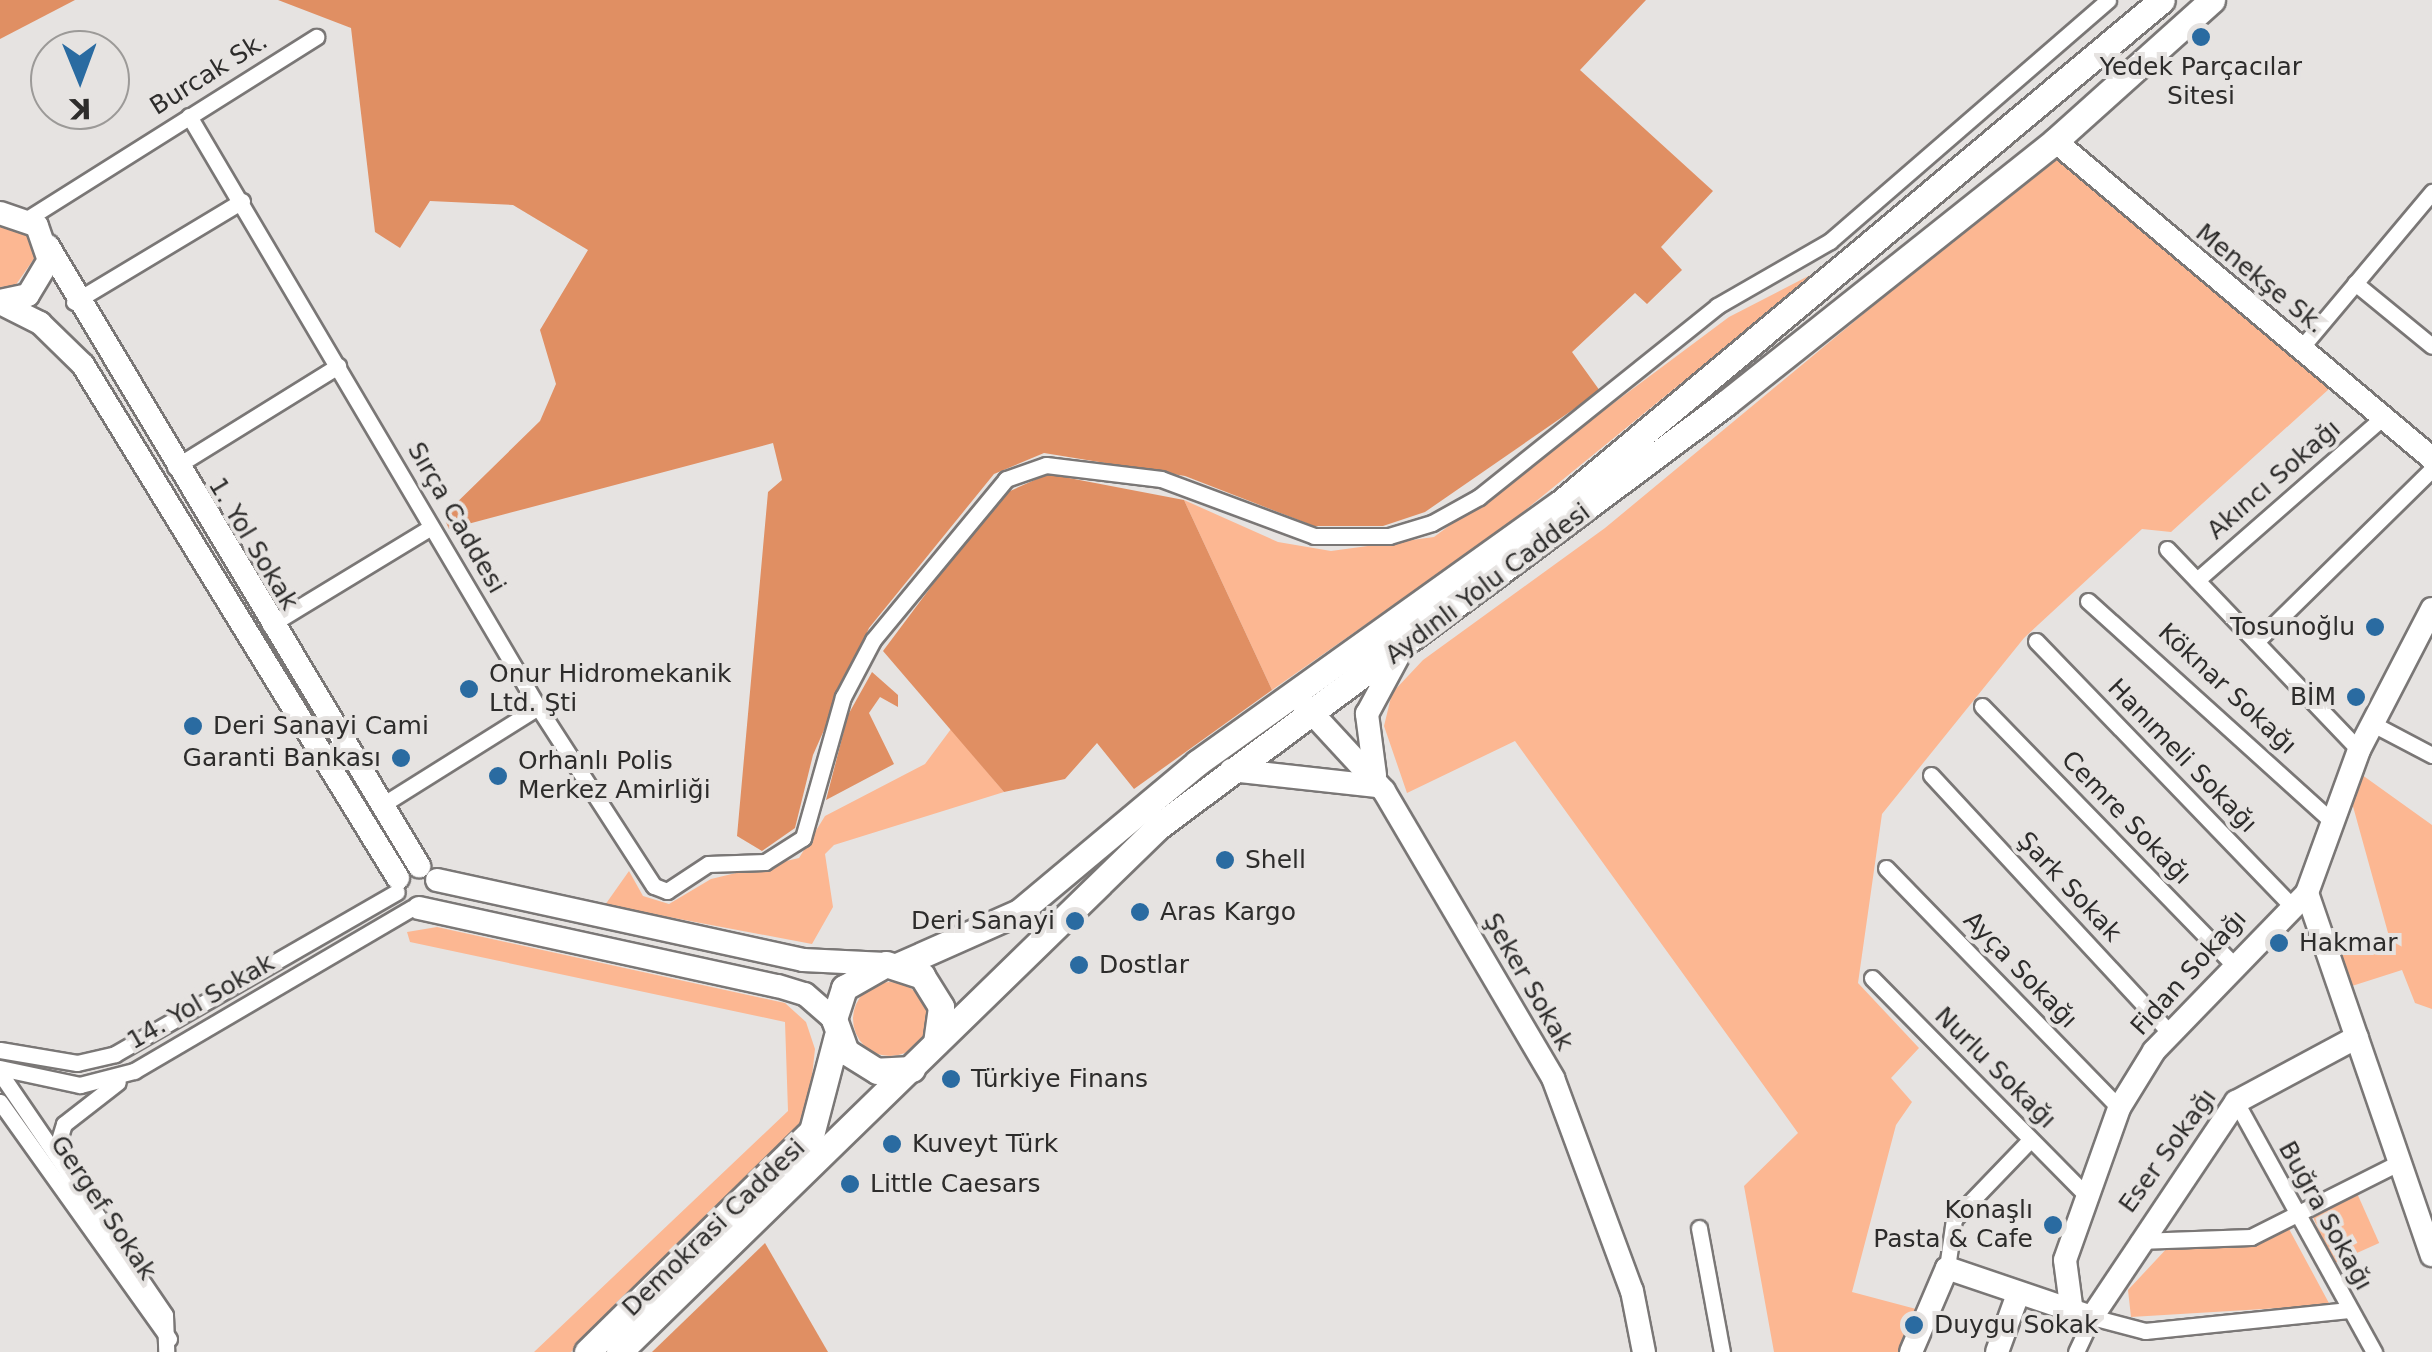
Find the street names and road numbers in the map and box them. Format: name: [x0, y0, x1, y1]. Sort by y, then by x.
street label: Burcak Sk.: [145, 26, 273, 122]
street label: Menekşe Sk.: [2189, 218, 2331, 340]
street label: Akıncı Sokağı: [2201, 414, 2347, 546]
street label: Sırça Caddesi: [401, 437, 511, 599]
street label: 1. Yol Sokak: [202, 472, 304, 616]
street label: Aydınlı Yolu Caddesi: [1380, 497, 1596, 671]
street label: Köknar Sokağı: [2152, 617, 2302, 761]
street label: Hanımeli Sokağı: [2101, 673, 2263, 839]
street label: Cemre Sokağı: [2055, 745, 2197, 891]
street label: Şark Sokak: [2011, 826, 2127, 948]
street label: Fidan Sokağı: [2125, 904, 2253, 1042]
street label: Ayça Sokağı: [1957, 905, 2083, 1035]
street label: Şeker Sokak: [1477, 908, 1579, 1056]
street label: 14. Yol Sokak: [122, 948, 280, 1056]
street label: Nurlu Sokağı: [1928, 1001, 2062, 1135]
street label: Eser Sokağı: [2113, 1083, 2223, 1219]
street label: Gergef Sokak: [44, 1130, 162, 1286]
street label: Demokrasi Caddesi: [616, 1133, 812, 1323]
street label: Buğra Sokağı: [2272, 1136, 2378, 1296]

